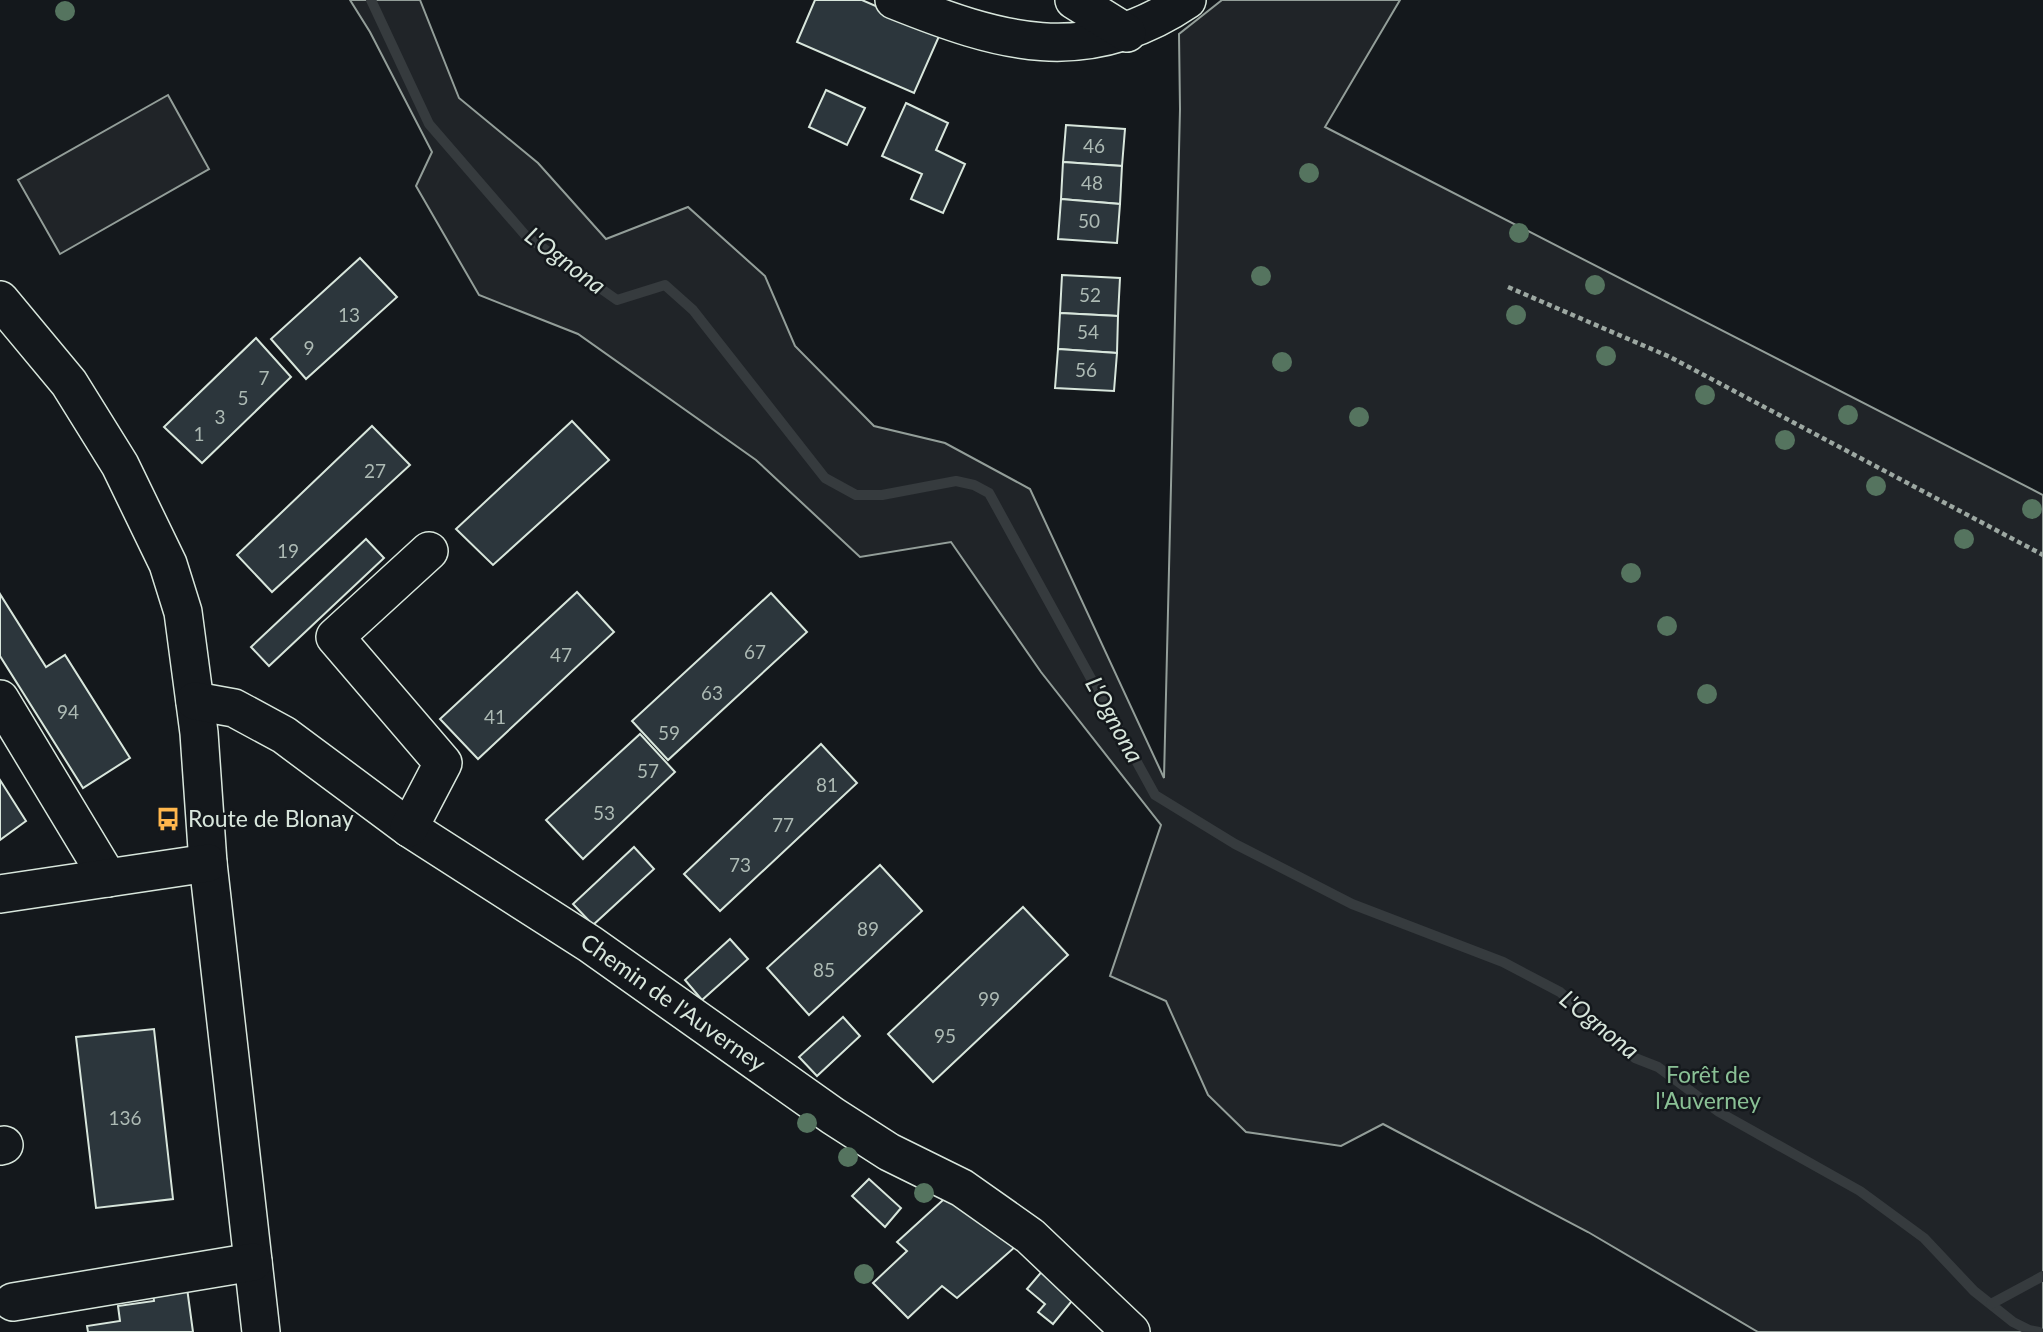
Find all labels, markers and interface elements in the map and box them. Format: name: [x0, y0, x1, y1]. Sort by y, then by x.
house number: 46: [1083, 134, 1105, 157]
house number: 48: [1081, 171, 1103, 194]
house number: 50: [1078, 209, 1100, 232]
water label: L'Ognona: [520, 220, 612, 299]
house number: 52: [1079, 283, 1101, 306]
house number: 13: [338, 303, 360, 326]
house number: 54: [1077, 320, 1099, 343]
house number: 9: [303, 336, 315, 359]
house number: 56: [1075, 358, 1097, 381]
house number: 7: [258, 366, 270, 389]
house number: 5: [237, 386, 249, 409]
house number: 3: [214, 405, 226, 428]
house number: 1: [193, 422, 205, 445]
house number: 27: [364, 459, 386, 482]
house number: 19: [277, 539, 299, 562]
house number: 67: [744, 640, 766, 663]
house number: 47: [550, 643, 572, 666]
water label: L'Ognona: [1080, 671, 1151, 767]
house number: 63: [701, 681, 723, 704]
house number: 94: [57, 700, 79, 723]
house number: 41: [484, 705, 506, 728]
house number: 59: [658, 721, 680, 744]
house number: 57: [637, 759, 659, 782]
house number: 81: [816, 773, 838, 796]
house number: 53: [593, 801, 615, 824]
place label: Route de Blonay: [188, 804, 354, 832]
bus stop icon: Route de Blonay: [154, 805, 182, 833]
house number: 77: [772, 813, 794, 836]
house number: 73: [729, 853, 751, 876]
house number: 89: [857, 917, 879, 940]
street label: Chemin de l'Auverney: [576, 927, 772, 1077]
house number: 85: [813, 958, 835, 981]
water label: L'Ognona: [1555, 983, 1645, 1064]
house number: 99: [978, 987, 1000, 1010]
house number: 95: [934, 1024, 956, 1047]
park label: Forêt de l'Auverney: [1655, 1060, 1761, 1114]
house number: 136: [108, 1106, 142, 1129]

